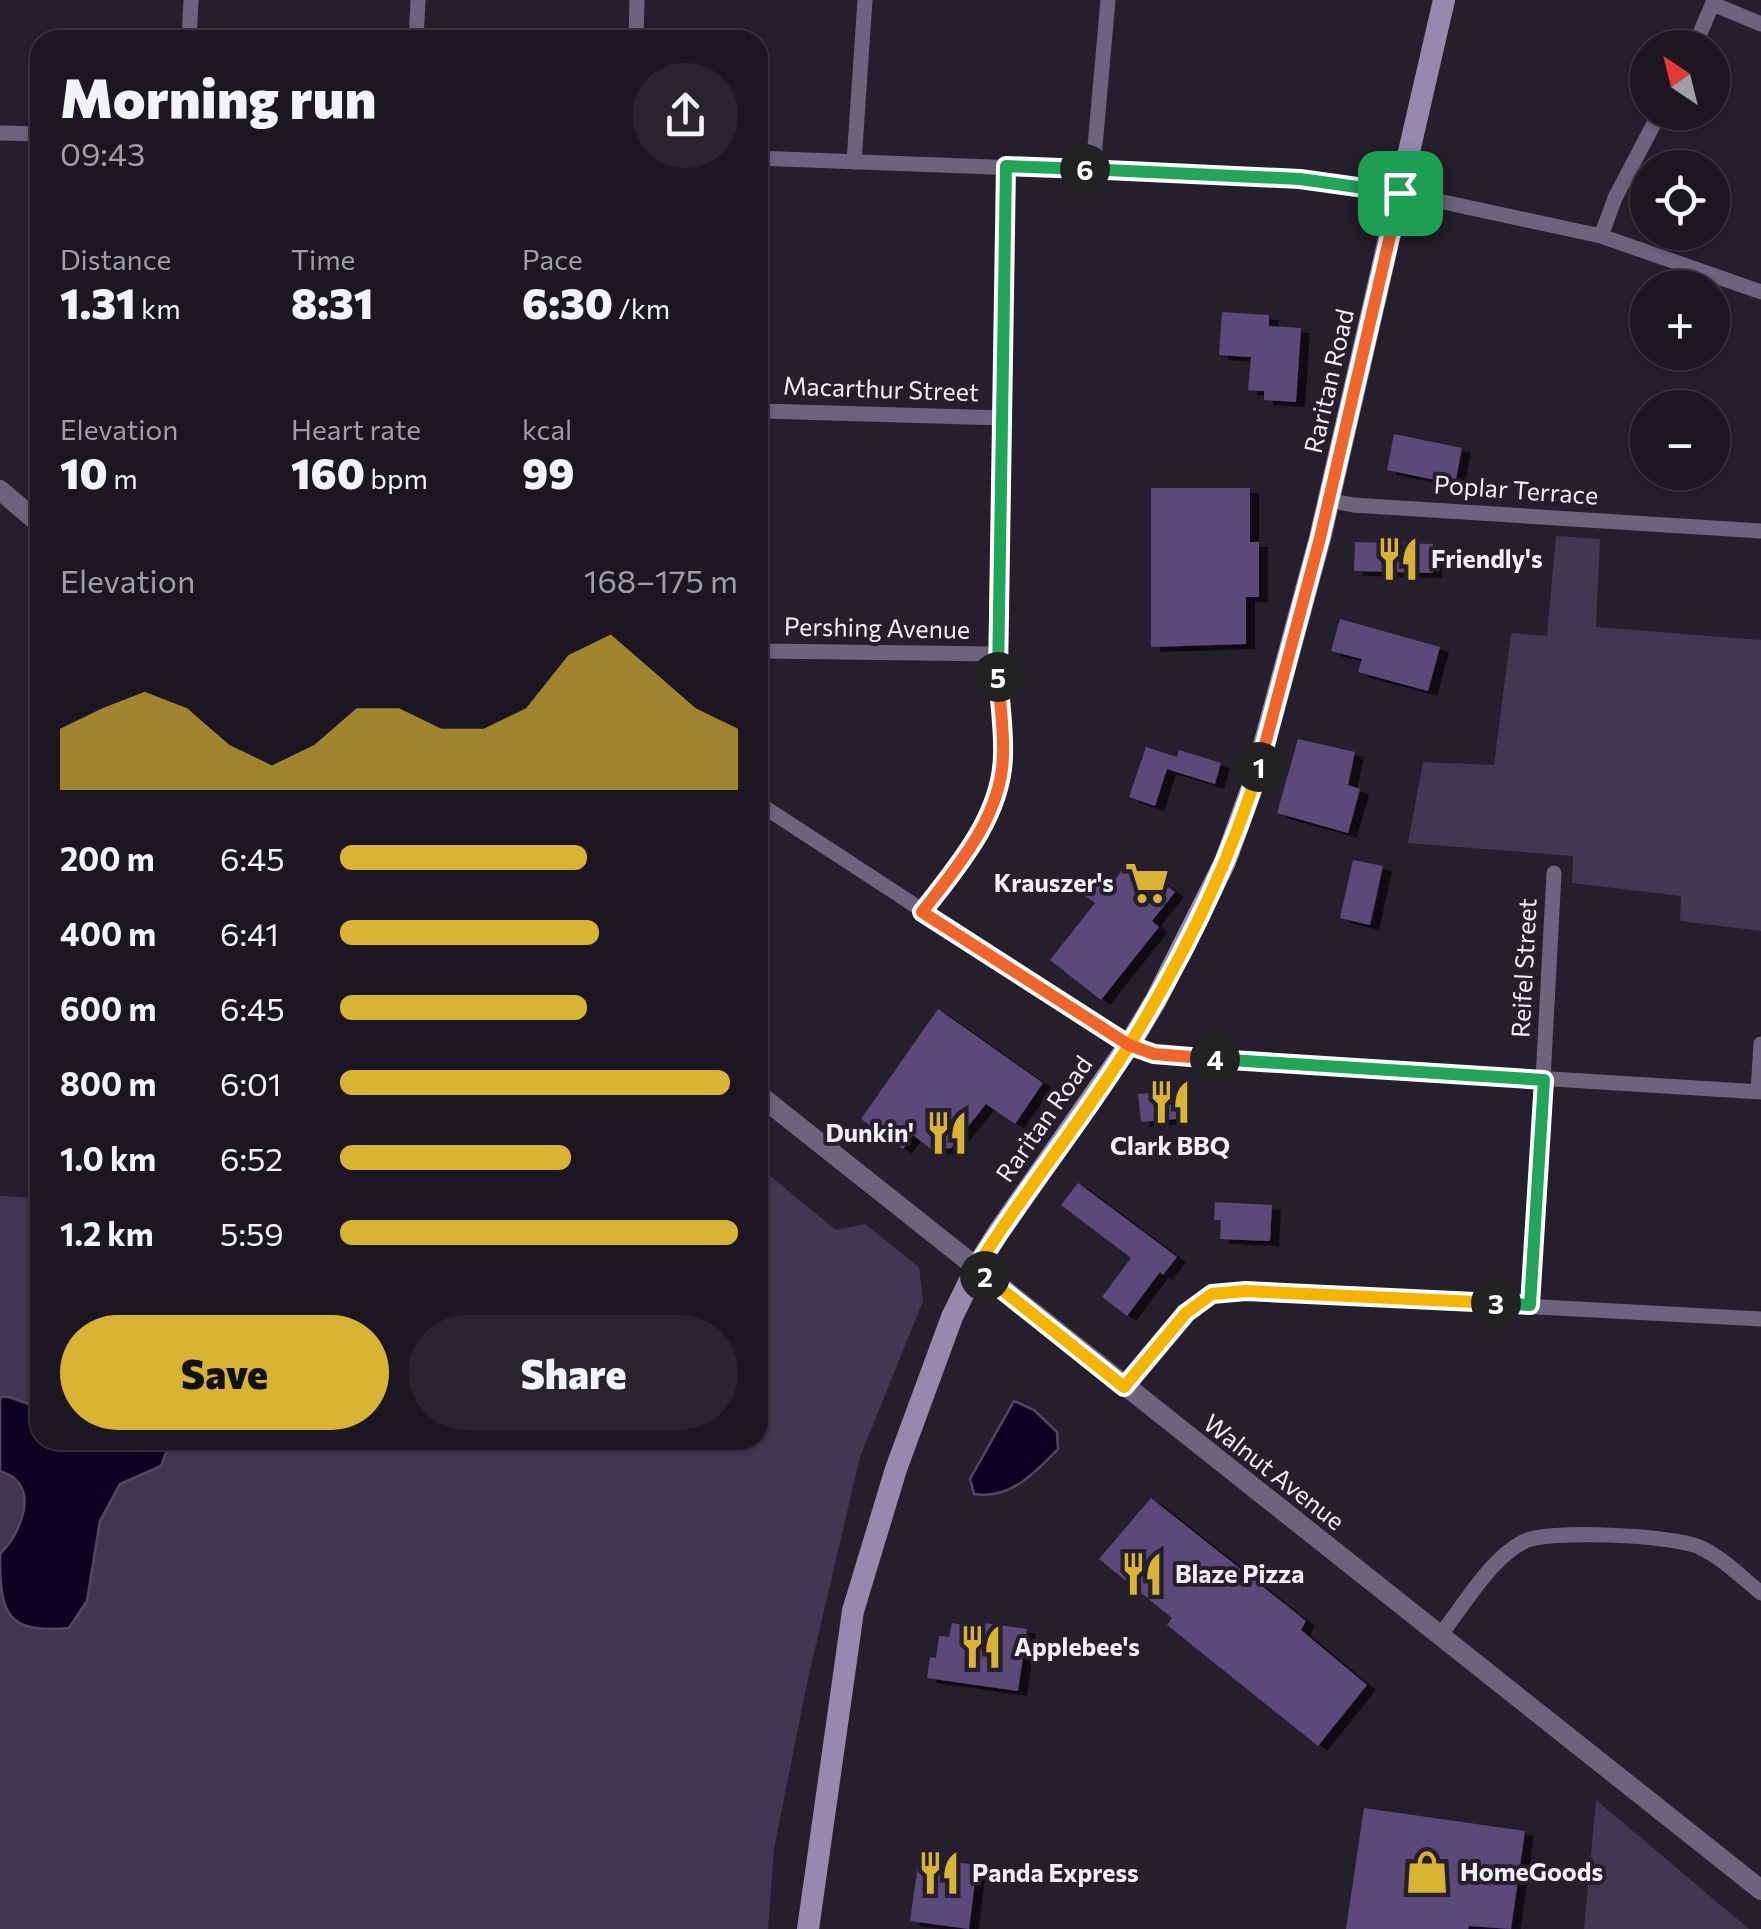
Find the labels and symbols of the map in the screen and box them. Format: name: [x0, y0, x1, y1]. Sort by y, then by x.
north arrow: [1630, 30, 1730, 130]
pin: 6: [1060, 144, 1110, 194]
pin: [1358, 151, 1443, 236]
street label: Raritan Road: [1297, 306, 1359, 456]
street label: Macarthur Street: [782, 370, 980, 406]
street label: Poplar Terrace: [1433, 468, 1599, 510]
restaurant icon: Friendly's: [1374, 535, 1422, 583]
place label: Friendly's: [1431, 543, 1543, 573]
street label: Pershing Avenue: [784, 610, 970, 644]
pin: 5: [973, 652, 1023, 702]
pin: 1: [1234, 742, 1284, 792]
supermarket icon: Krauszer's: [1123, 859, 1171, 907]
place label: Krauszer's: [994, 867, 1114, 897]
street label: Reifel Street: [1504, 897, 1542, 1039]
pin: 4: [1190, 1034, 1240, 1084]
street label: Raritan Road: [989, 1050, 1098, 1187]
restaurant icon: Clark BBQ: [1146, 1078, 1194, 1126]
restaurant icon: Dunkin': [923, 1109, 971, 1157]
place label: Dunkin': [826, 1117, 914, 1147]
place label: Clark BBQ: [1110, 1130, 1230, 1160]
pin: 2: [960, 1251, 1010, 1301]
pin: 3: [1471, 1278, 1521, 1328]
street label: Walnut Avenue: [1198, 1407, 1351, 1535]
restaurant icon: Blaze Pizza: [1118, 1550, 1166, 1598]
place label: Blaze Pizza: [1175, 1558, 1304, 1588]
restaurant icon: Applebee's: [957, 1623, 1005, 1671]
place label: Applebee's: [1014, 1631, 1140, 1661]
shop icon: HomeGoods: [1403, 1848, 1451, 1896]
restaurant icon: Panda Express: [915, 1849, 963, 1897]
place label: HomeGoods: [1460, 1856, 1603, 1886]
place label: Panda Express: [972, 1857, 1139, 1887]

